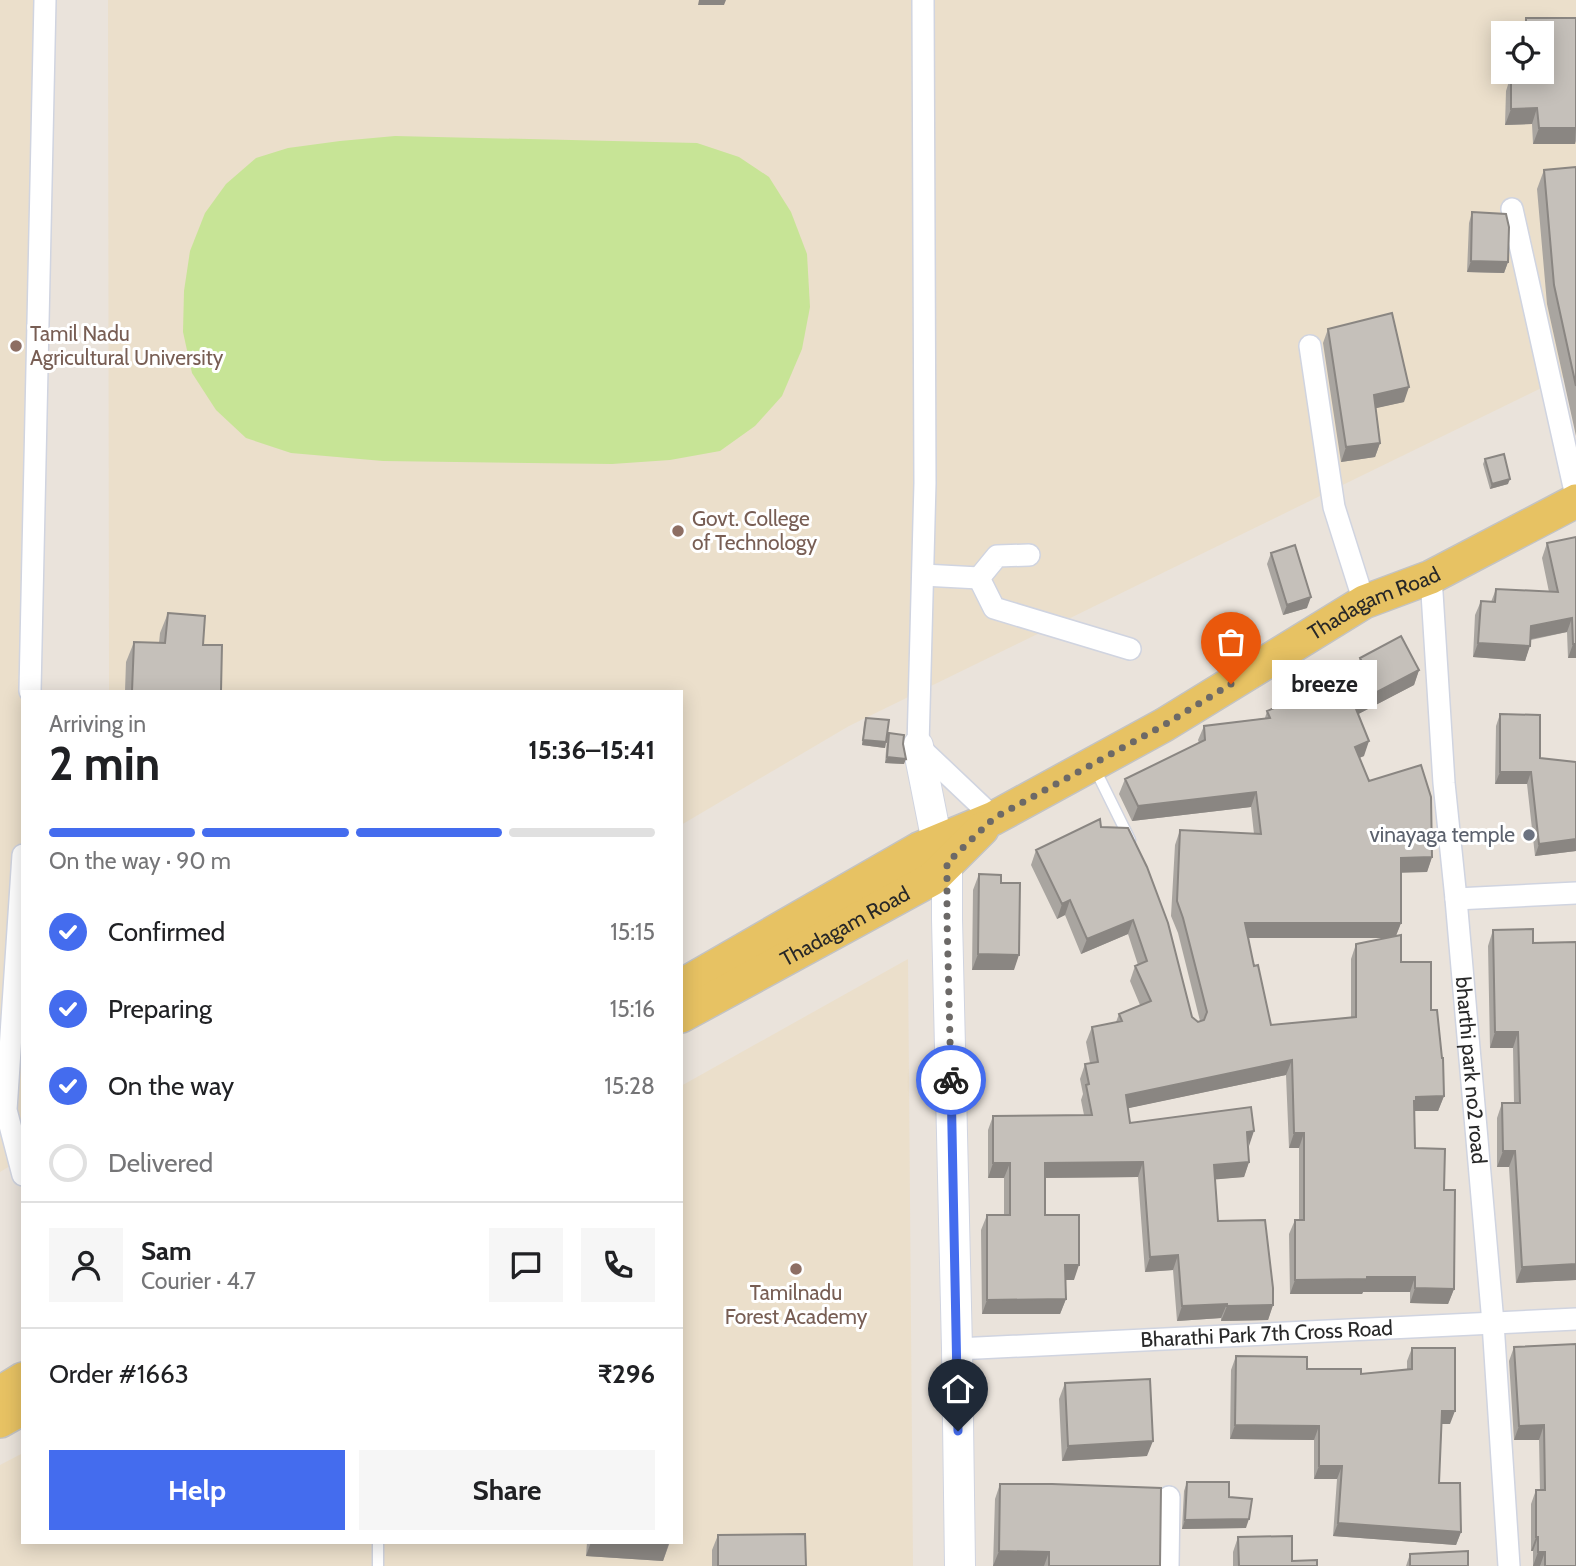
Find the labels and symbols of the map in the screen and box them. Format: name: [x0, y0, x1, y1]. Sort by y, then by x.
place label: Tamil Nadu Agricultural University: [30, 321, 224, 370]
marker: Tamil Nadu Agricultural University: [8, 338, 24, 354]
place label: Govt. College of Technology: [692, 506, 817, 555]
marker: Govt. College of Technology: [670, 523, 686, 539]
street label: Thadagam Road: [1303, 561, 1445, 645]
pin: [1201, 612, 1261, 684]
callout: breeze: [1273, 660, 1378, 708]
place label: vinayaga temple: [1370, 822, 1515, 847]
marker: vinayaga temple: [1521, 827, 1537, 843]
street label: Thadagam Road: [776, 881, 914, 971]
street label: bharthi park no2 road: [1451, 975, 1492, 1165]
courier: [916, 1045, 986, 1115]
marker: Tamilnadu Forest Academy: [788, 1261, 804, 1277]
place label: Tamilnadu Forest Academy: [725, 1280, 868, 1329]
street label: Bharathi Park 7th Cross Road: [1140, 1315, 1393, 1352]
pin: [928, 1359, 988, 1431]

